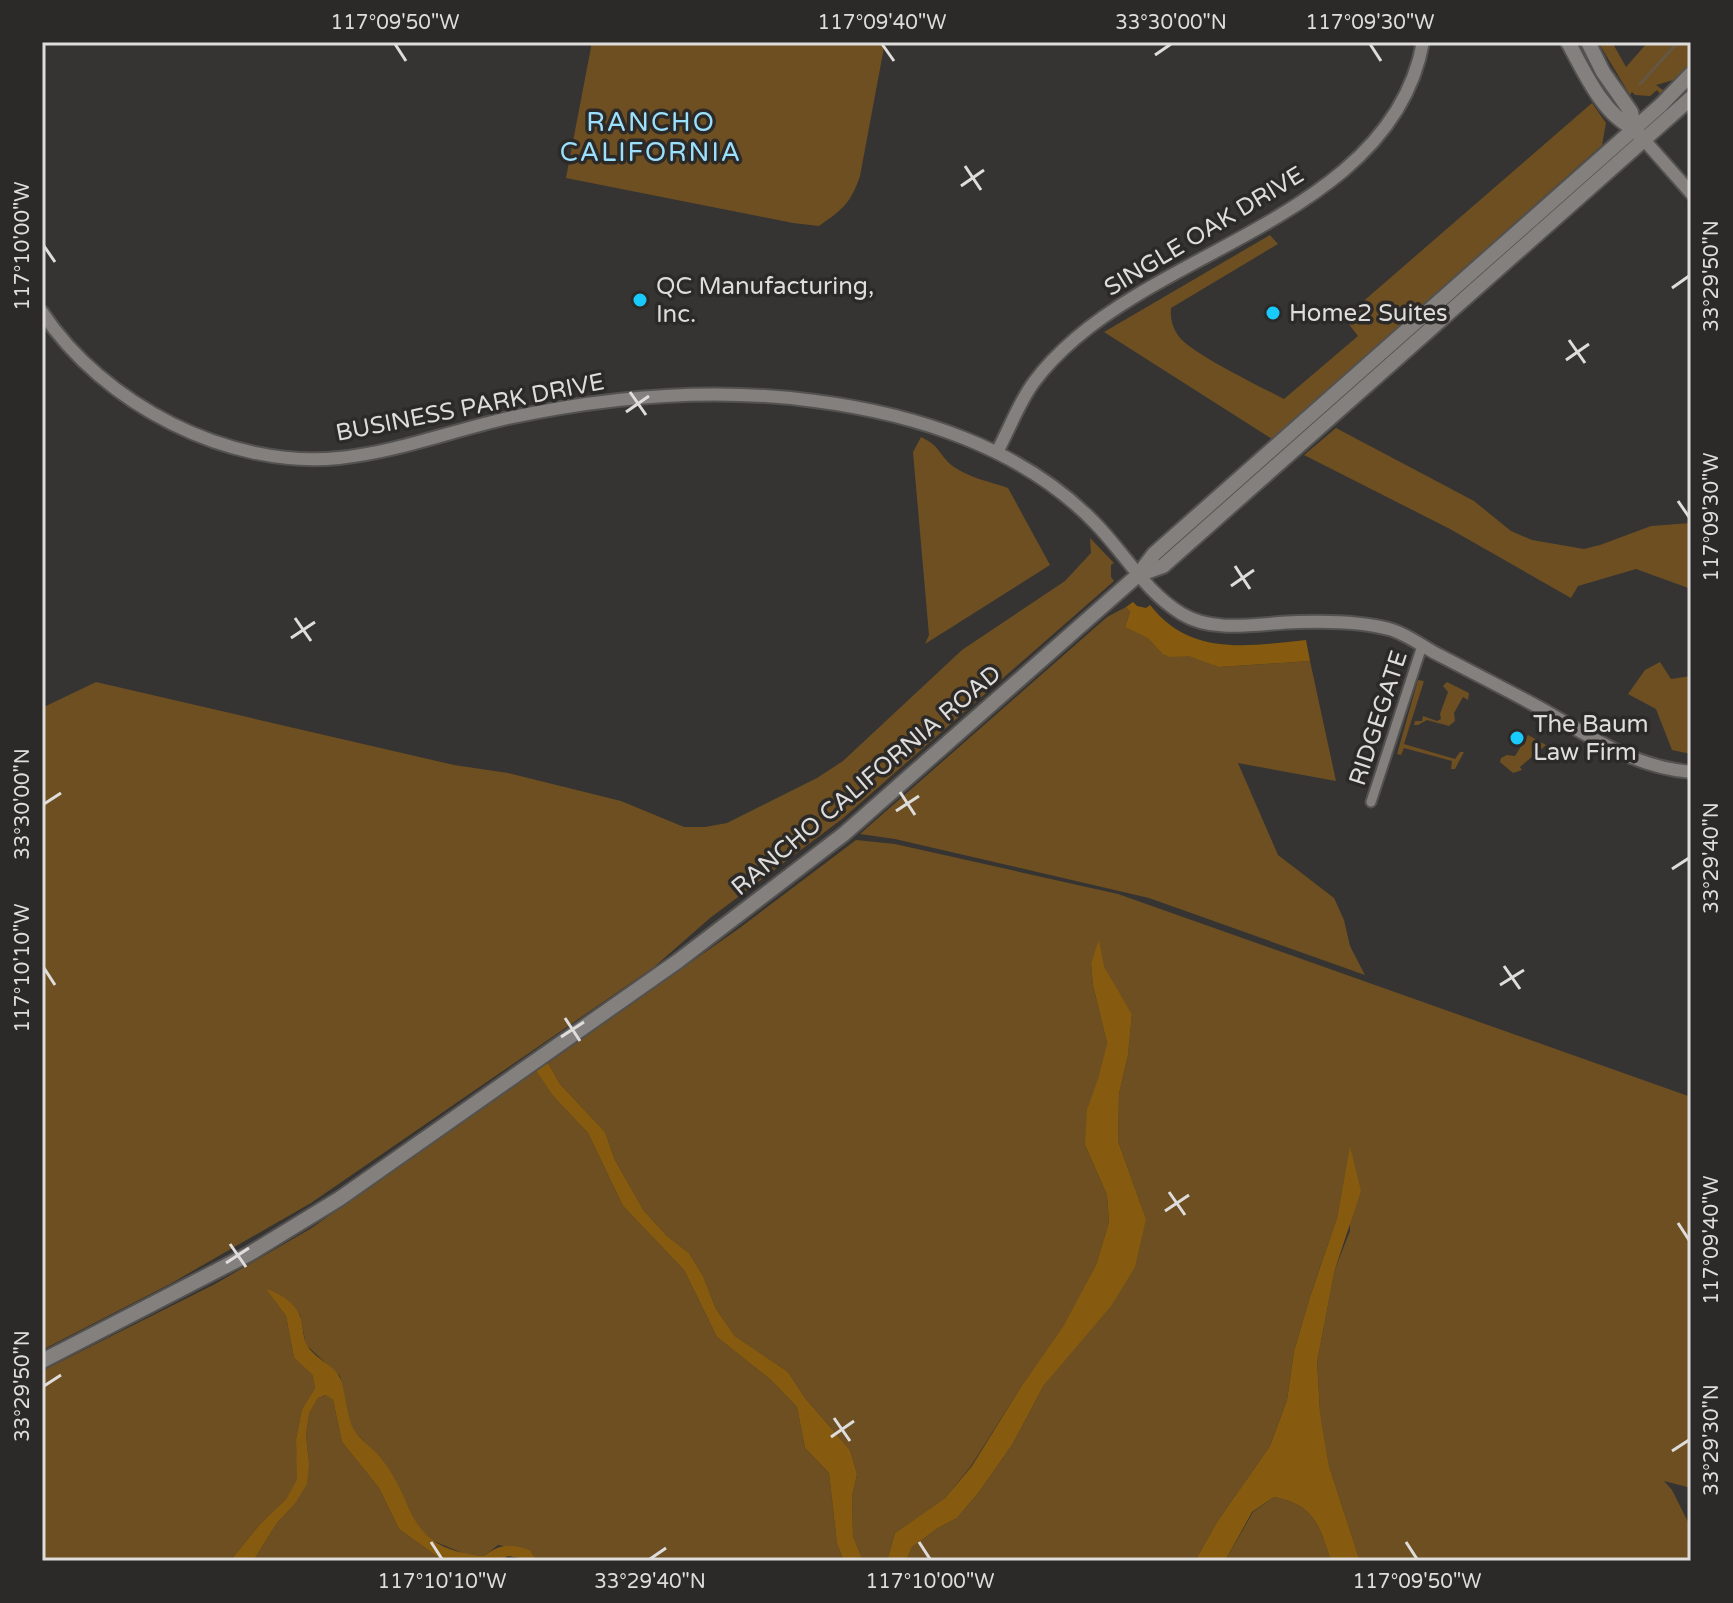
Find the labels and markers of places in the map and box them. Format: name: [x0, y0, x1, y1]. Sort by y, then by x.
place label: QC Manufacturing, Inc.: [656, 272, 874, 329]
marker: QC Manufacturing, Inc.: [631, 291, 649, 309]
place label: Home2 Suites: [1289, 299, 1448, 328]
marker: Home2 Suites: [1264, 304, 1282, 322]
place label: The Baum Law Firm: [1533, 710, 1649, 767]
marker: The Baum Law Firm: [1508, 729, 1526, 747]

